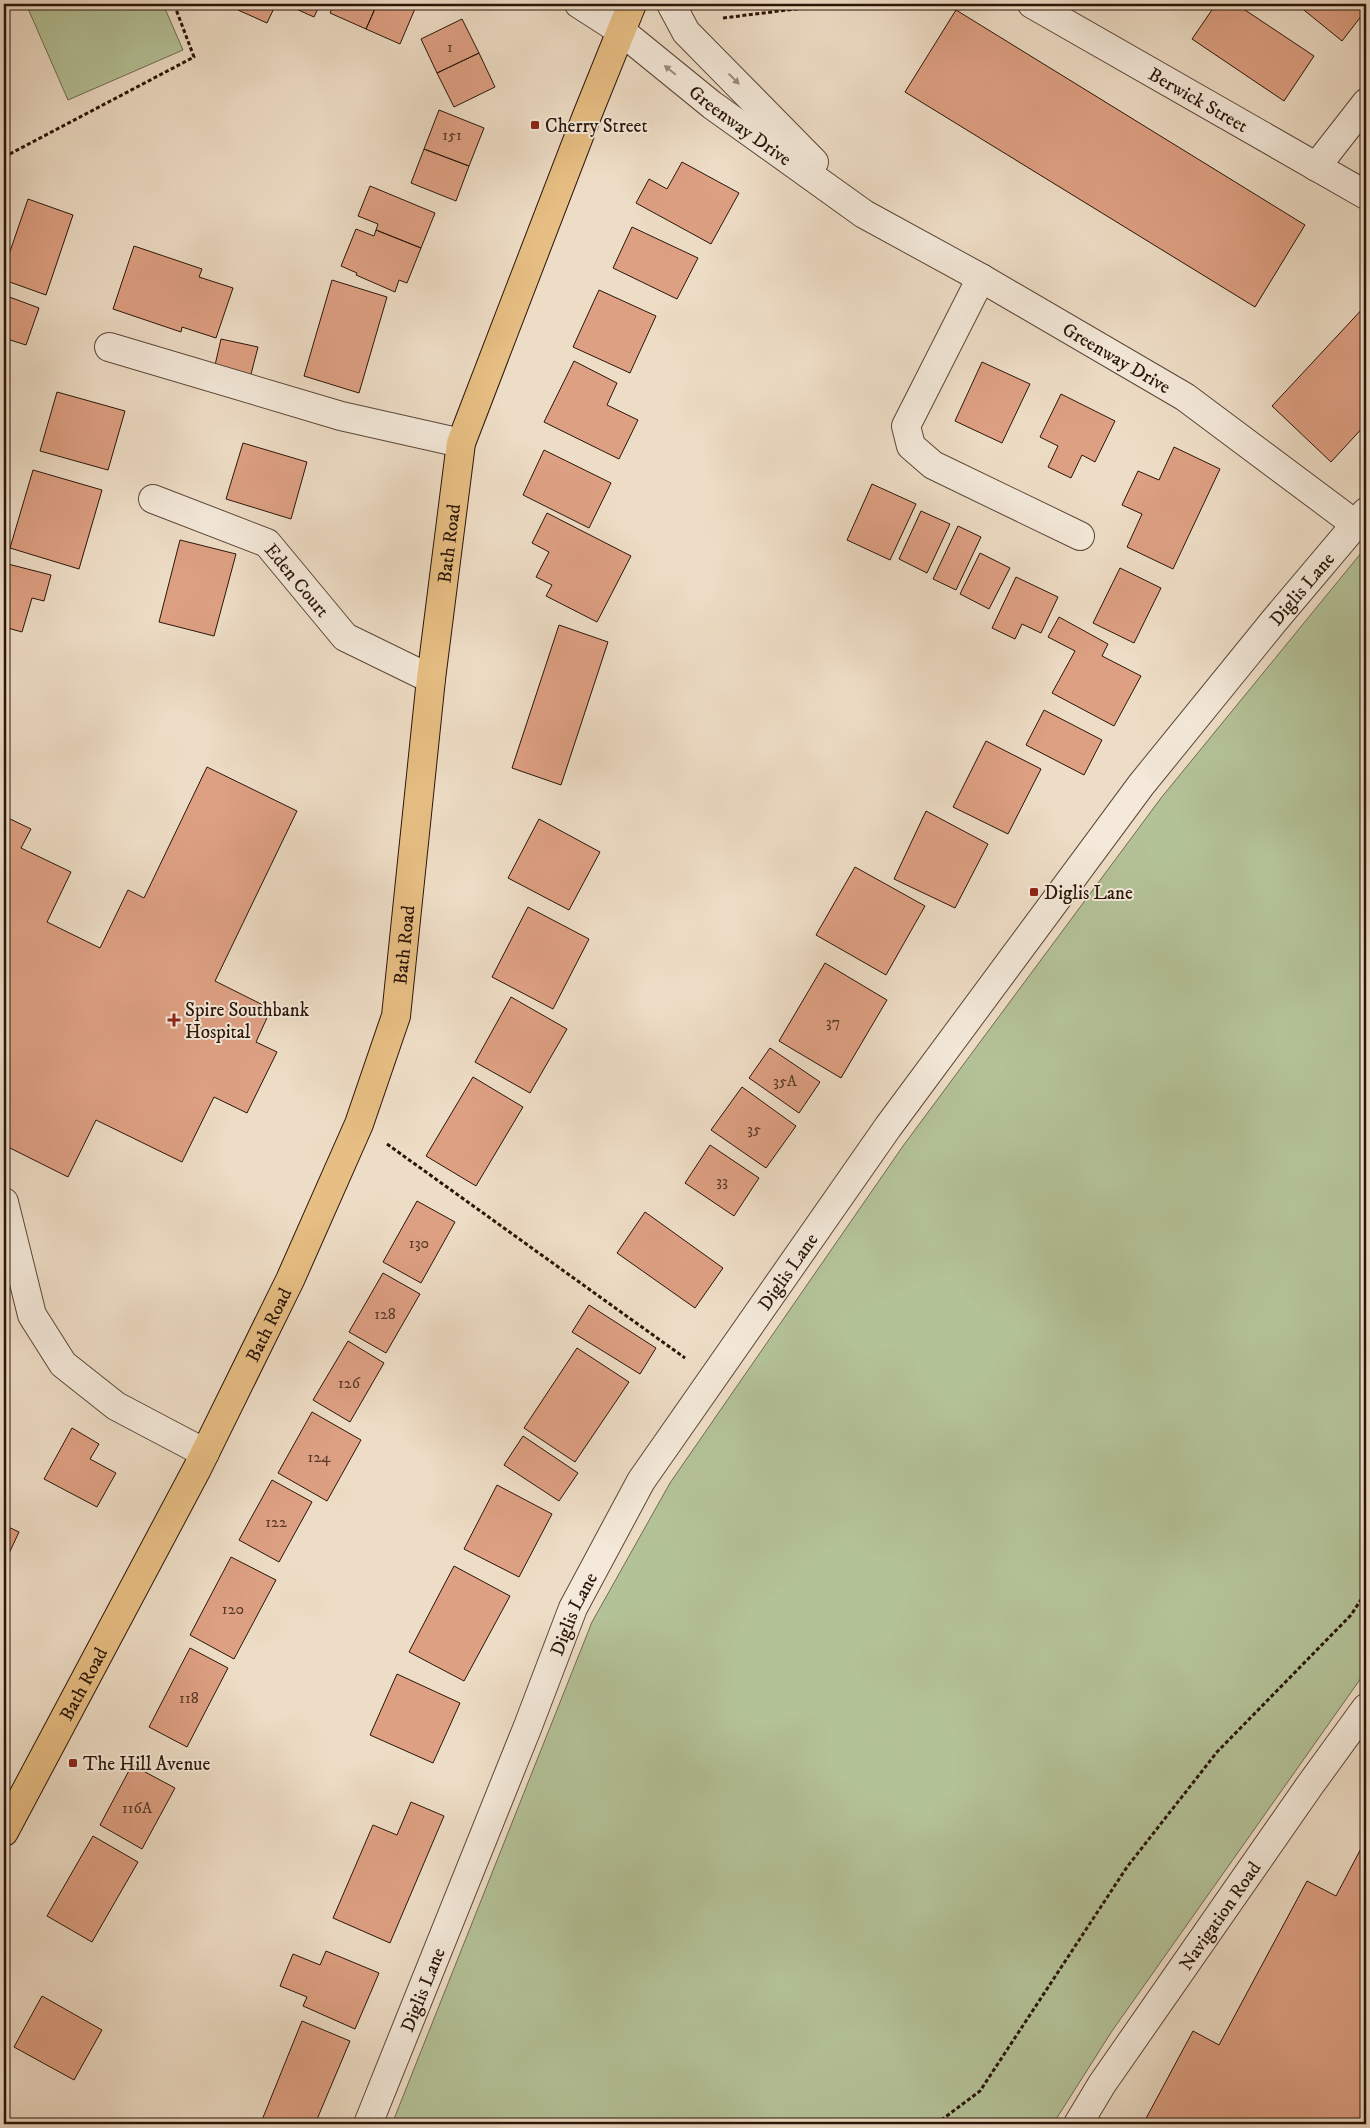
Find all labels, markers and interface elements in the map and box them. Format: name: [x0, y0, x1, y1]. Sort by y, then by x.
house number: 1: [447, 37, 453, 57]
street label: Berwick Street: [1144, 63, 1252, 138]
one-way arrow: [664, 65, 677, 76]
one-way arrow: [728, 73, 740, 85]
street label: Greenway Drive: [684, 81, 796, 171]
place label: Cherry Street: [545, 115, 648, 138]
marker: Cherry Street: [529, 119, 541, 131]
house number: 151: [442, 125, 462, 145]
street label: Greenway Drive: [1058, 318, 1175, 399]
street label: Bath Road: [433, 502, 466, 585]
street label: Eden Court: [259, 539, 334, 622]
street label: Diglis Lane: [1265, 548, 1340, 631]
place label: Diglis Lane: [1044, 882, 1133, 905]
marker: Diglis Lane: [1028, 886, 1040, 898]
street label: Bath Road: [389, 904, 420, 986]
place label: Spire Southbank Hospital: [185, 999, 310, 1044]
house number: 37: [826, 1012, 840, 1032]
marker: Spire Southbank Hospital: [167, 1013, 181, 1027]
house number: 35A: [773, 1071, 798, 1091]
house number: 35: [747, 1119, 761, 1139]
house number: 33: [716, 1171, 728, 1191]
street label: Diglis Lane: [754, 1229, 823, 1315]
house number: 130: [409, 1233, 429, 1253]
street label: Bath Road: [241, 1284, 298, 1366]
house number: 128: [374, 1304, 396, 1324]
house number: 126: [338, 1373, 361, 1393]
house number: 124: [308, 1447, 331, 1467]
house number: 122: [265, 1512, 287, 1532]
street label: Diglis Lane: [546, 1569, 603, 1659]
house number: 120: [222, 1599, 244, 1619]
street label: Bath Road: [55, 1643, 113, 1725]
house number: 118: [179, 1688, 199, 1708]
place label: The Hill Avenue: [83, 1753, 210, 1776]
marker: The Hill Avenue: [67, 1757, 79, 1769]
house number: 116A: [122, 1798, 153, 1818]
street label: Navigation Road: [1175, 1857, 1267, 1975]
street label: Diglis Lane: [396, 1944, 451, 2036]

